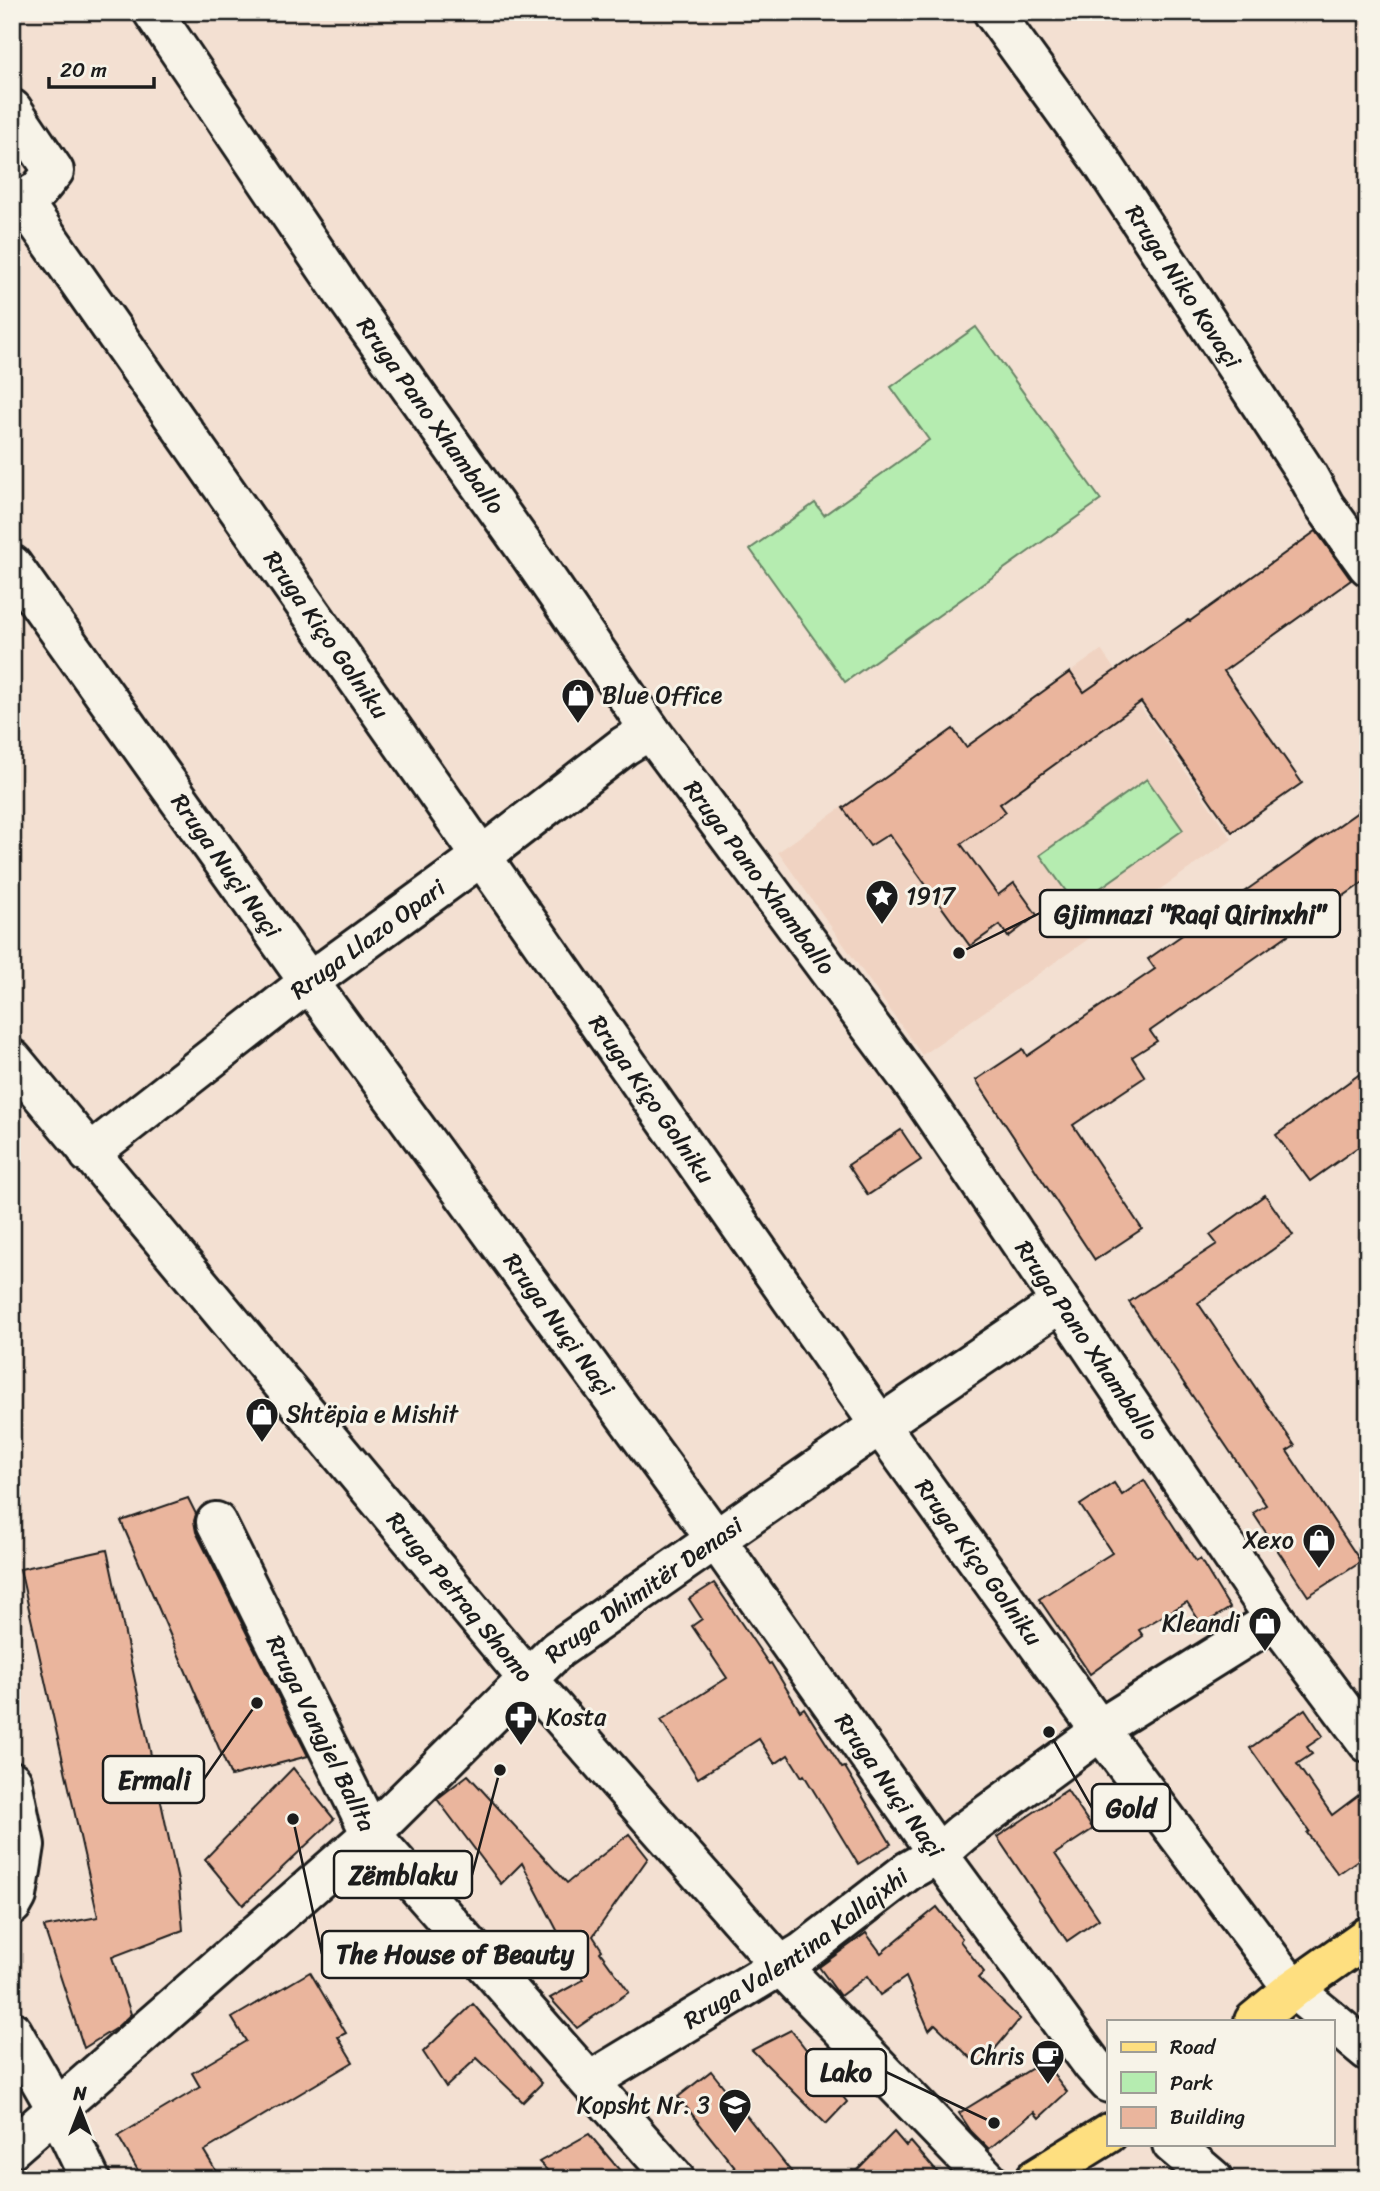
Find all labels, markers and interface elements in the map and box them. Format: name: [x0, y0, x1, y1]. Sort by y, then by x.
scale bar: [49, 46, 154, 90]
text: 20 m: [60, 51, 107, 89]
street label: Rruga Niko Kovaçi: [1114, 196, 1254, 378]
street label: Rruga Pano Xhamballo: [345, 308, 516, 524]
street label: Rruga Kiço Golniku: [252, 541, 401, 728]
place label: Blue Office: [602, 674, 723, 716]
shop icon: Blue Office: [559, 676, 597, 725]
street label: Rruga Pano Xhamballo: [673, 771, 847, 984]
street label: Rruga Nuçi Naçi: [160, 784, 293, 947]
street label: Rruga Llazo Opari: [281, 868, 455, 1011]
place label: 1917: [906, 875, 956, 917]
place icon: 1917: [863, 877, 901, 926]
callout: Gjimnazi "Raqi Qirinxhi": [1040, 890, 1340, 937]
text: Gjimnazi "Raqi Qirinxhi": [1054, 891, 1328, 937]
street label: Rruga Kiço Golniku: [577, 1006, 726, 1193]
street label: Rruga Pano Xhamballo: [1003, 1231, 1170, 1450]
street label: Rruga Nuçi Naçi: [492, 1244, 626, 1406]
place label: Shtëpia e Mishit: [286, 1393, 459, 1435]
shop icon: Shtëpia e Mishit: [243, 1395, 281, 1444]
street label: Rruga Kiço Golniku: [904, 1469, 1054, 1655]
street label: Rruga Petraq Shomo: [375, 1502, 544, 1692]
street label: Rruga Dhimitër Denasi: [534, 1505, 753, 1673]
place label: Xexo: [1242, 1519, 1294, 1561]
shop icon: Xexo: [1300, 1521, 1338, 1570]
place label: Kleandi: [1162, 1602, 1240, 1644]
shop icon: Kleandi: [1246, 1604, 1284, 1653]
street label: Rruga Vangjel Ballta: [254, 1628, 388, 1839]
place label: Kosta: [546, 1696, 607, 1738]
pharmacy icon: Kosta: [502, 1698, 540, 1747]
street label: Rruga Nuçi Naçi: [823, 1704, 956, 1867]
callout: Ermali: [103, 1756, 204, 1803]
text: Ermali: [118, 1757, 192, 1803]
callout: Gold: [1092, 1784, 1170, 1831]
text: Gold: [1106, 1785, 1159, 1831]
callout: Zëmblaku: [334, 1851, 472, 1898]
text: Zëmblaku: [347, 1852, 459, 1898]
street label: Rruga Valentina Kallajxhi: [675, 1856, 918, 2041]
callout: The House of Beauty: [322, 1931, 588, 1978]
text: The House of Beauty: [336, 1931, 574, 1977]
legend: [1107, 2020, 1334, 2146]
text: Road: [1170, 2028, 1217, 2066]
place label: Chris: [970, 2035, 1024, 2077]
cafe icon: Chris: [1029, 2037, 1067, 2086]
callout: Lako: [806, 2049, 886, 2096]
text: Lako: [820, 2049, 873, 2095]
text: Park: [1170, 2064, 1213, 2102]
north arrow: [46, 2076, 116, 2146]
text: N: [72, 2077, 87, 2110]
place label: Kopsht Nr. 3: [577, 2084, 710, 2126]
school or university icon: Kopsht Nr. 3: [716, 2086, 754, 2135]
text: Building: [1170, 2098, 1246, 2136]

